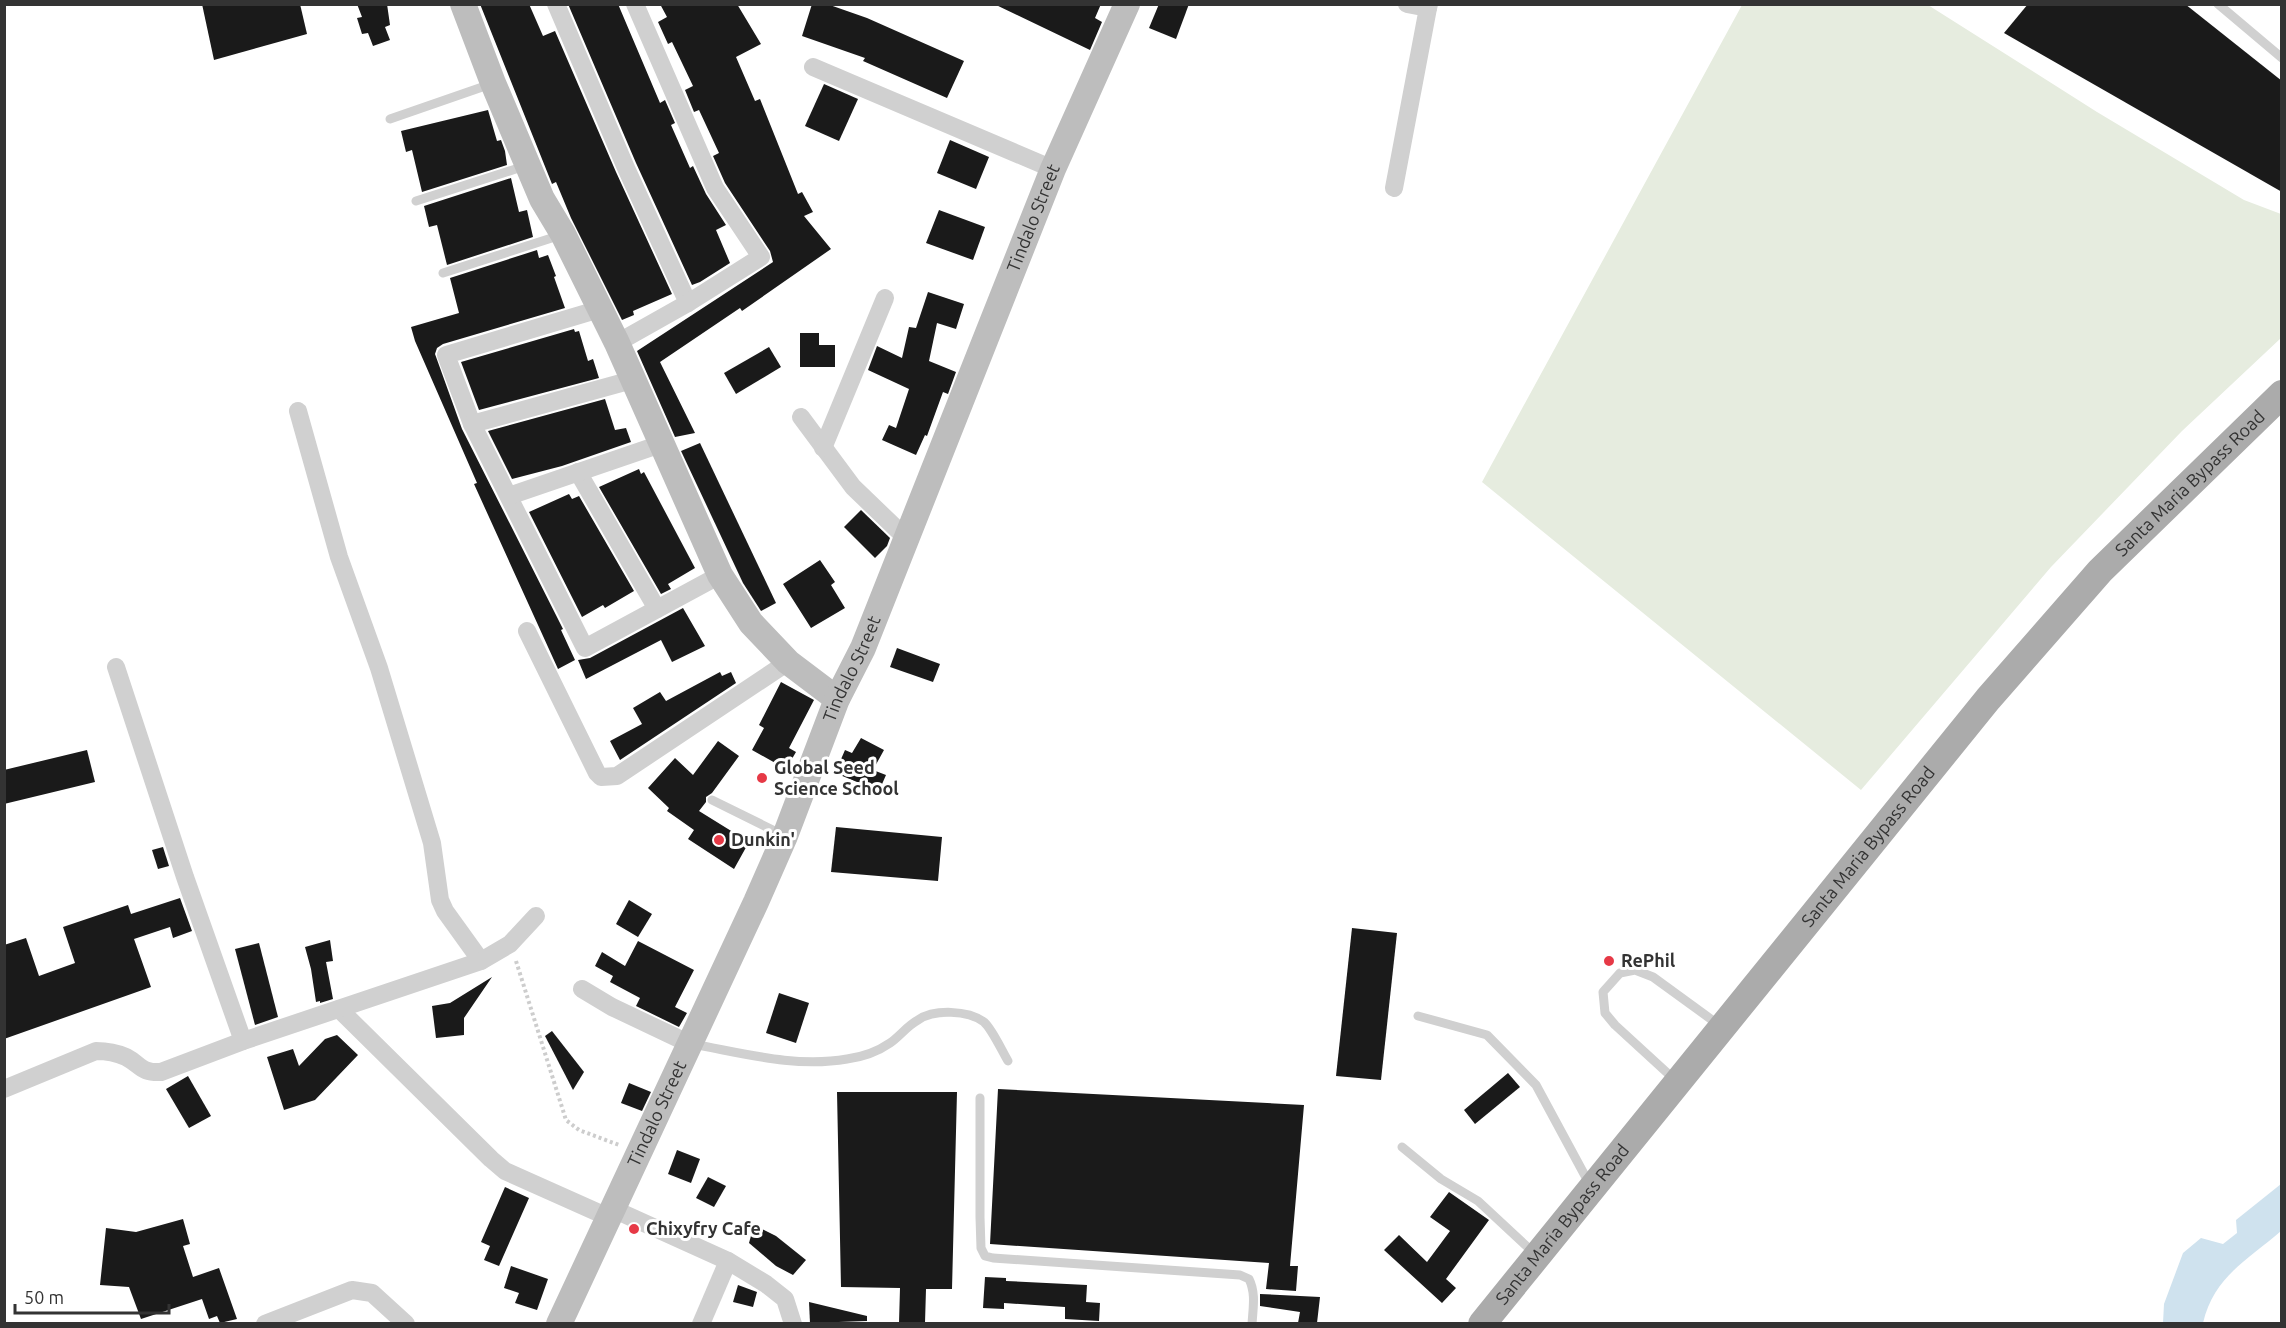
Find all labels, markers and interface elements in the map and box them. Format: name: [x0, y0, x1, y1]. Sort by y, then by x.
street label: Tindalo Street: [1002, 161, 1063, 275]
street label: Santa Maria Bypass Road: [2111, 406, 2268, 560]
street label: Tindalo Street: [818, 613, 884, 724]
place label: Global Seed Science School: [774, 757, 899, 798]
street label: Santa Maria Bypass Road: [1797, 762, 1938, 930]
marker: Global Seed Science School: [755, 771, 769, 785]
place label: Dunkin': [731, 829, 795, 849]
marker: Dunkin': [712, 833, 726, 847]
place label: RePhil: [1621, 950, 1676, 970]
marker: RePhil: [1602, 954, 1616, 968]
street label: Tindalo Street: [623, 1057, 690, 1169]
street label: Santa Maria Bypass Road: [1491, 1140, 1632, 1308]
place label: Chixyfry Cafe: [646, 1218, 761, 1238]
marker: Chixyfry Cafe: [627, 1222, 641, 1236]
scale bar: [15, 1277, 170, 1315]
text: 50 m: [24, 1287, 64, 1307]

